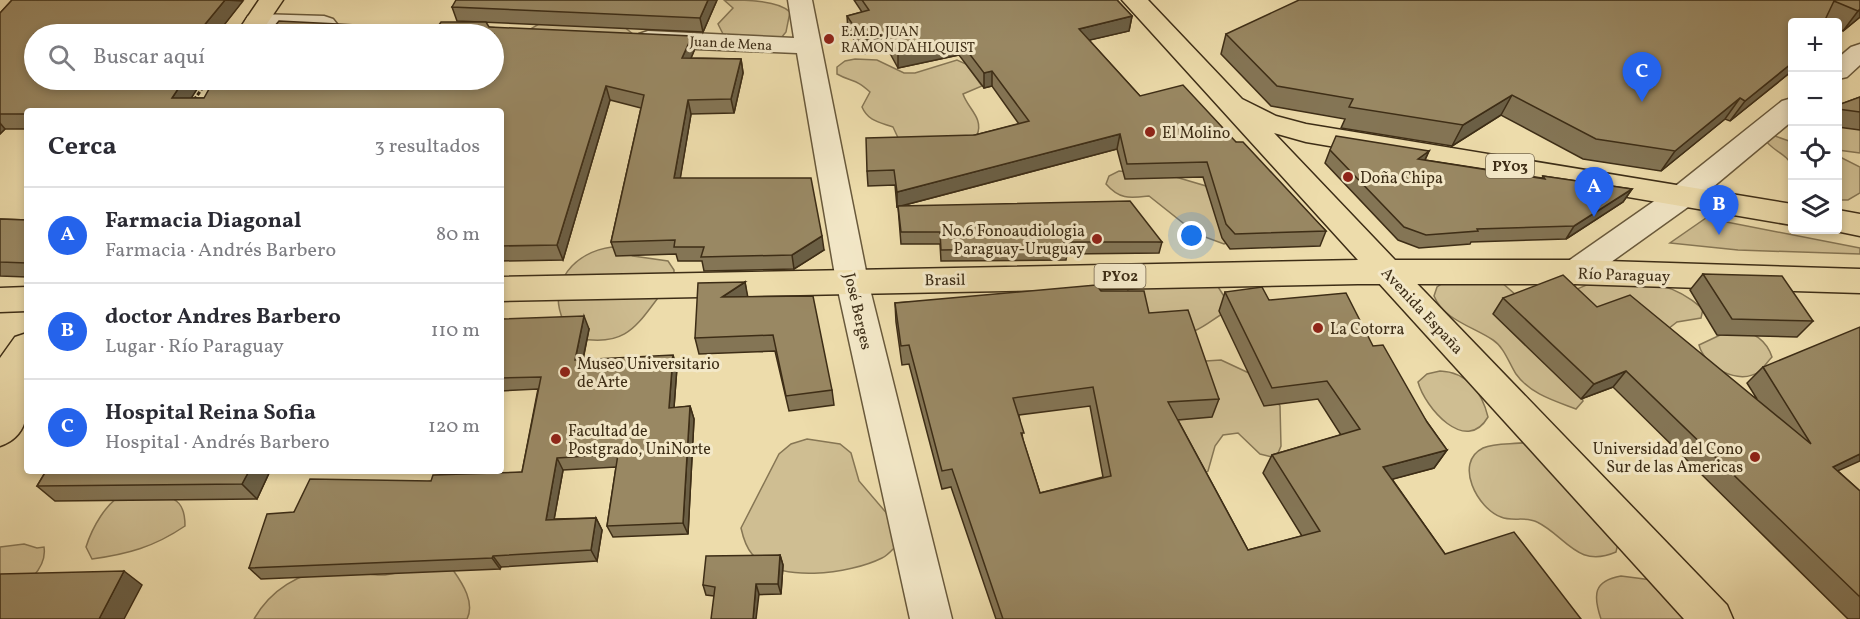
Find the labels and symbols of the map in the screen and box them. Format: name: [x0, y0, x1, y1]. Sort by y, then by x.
place label: E.M.D. JUAN RAMON DAHLQUIST: [841, 23, 975, 58]
marker: E.M.D. JUAN RAMON DAHLQUIST: [822, 32, 836, 46]
street label: Juan de Mena: [689, 33, 773, 56]
pin: C: [1622, 52, 1662, 102]
place label: El Molino: [1162, 123, 1230, 145]
marker: El Molino: [1143, 125, 1157, 139]
road number: PY03: [1486, 154, 1534, 178]
place label: Doña Chipa: [1360, 168, 1443, 190]
pin: A: [1574, 168, 1614, 217]
marker: Doña Chipa: [1341, 170, 1355, 184]
pin: B: [1700, 186, 1738, 235]
place label: No.6 Fonoaudiologia Paraguay-Uruguay: [942, 221, 1085, 261]
your location: [1177, 221, 1206, 250]
marker: No.6 Fonoaudiologia Paraguay-Uruguay: [1090, 232, 1104, 246]
street label: Avenida España: [1375, 263, 1468, 360]
street label: Río Paraguay: [1577, 263, 1671, 289]
road number: PY02: [1094, 264, 1146, 288]
street label: Brasil: [924, 270, 966, 292]
street label: José Berges: [838, 271, 877, 352]
place label: La Cotorra: [1330, 319, 1404, 341]
marker: La Cotorra: [1311, 321, 1325, 335]
place label: Museo Universitario de Arte: [577, 354, 720, 394]
marker: Museo Universitario de Arte: [558, 365, 572, 379]
place label: Facultad de Postgrado, UniNorte: [568, 421, 711, 461]
marker: Facultad de Postgrado, UniNorte: [549, 432, 563, 446]
place label: Universidad del Cono Sur de las Americas: [1593, 439, 1743, 479]
marker: Universidad del Cono Sur de las Americas: [1748, 450, 1762, 464]

